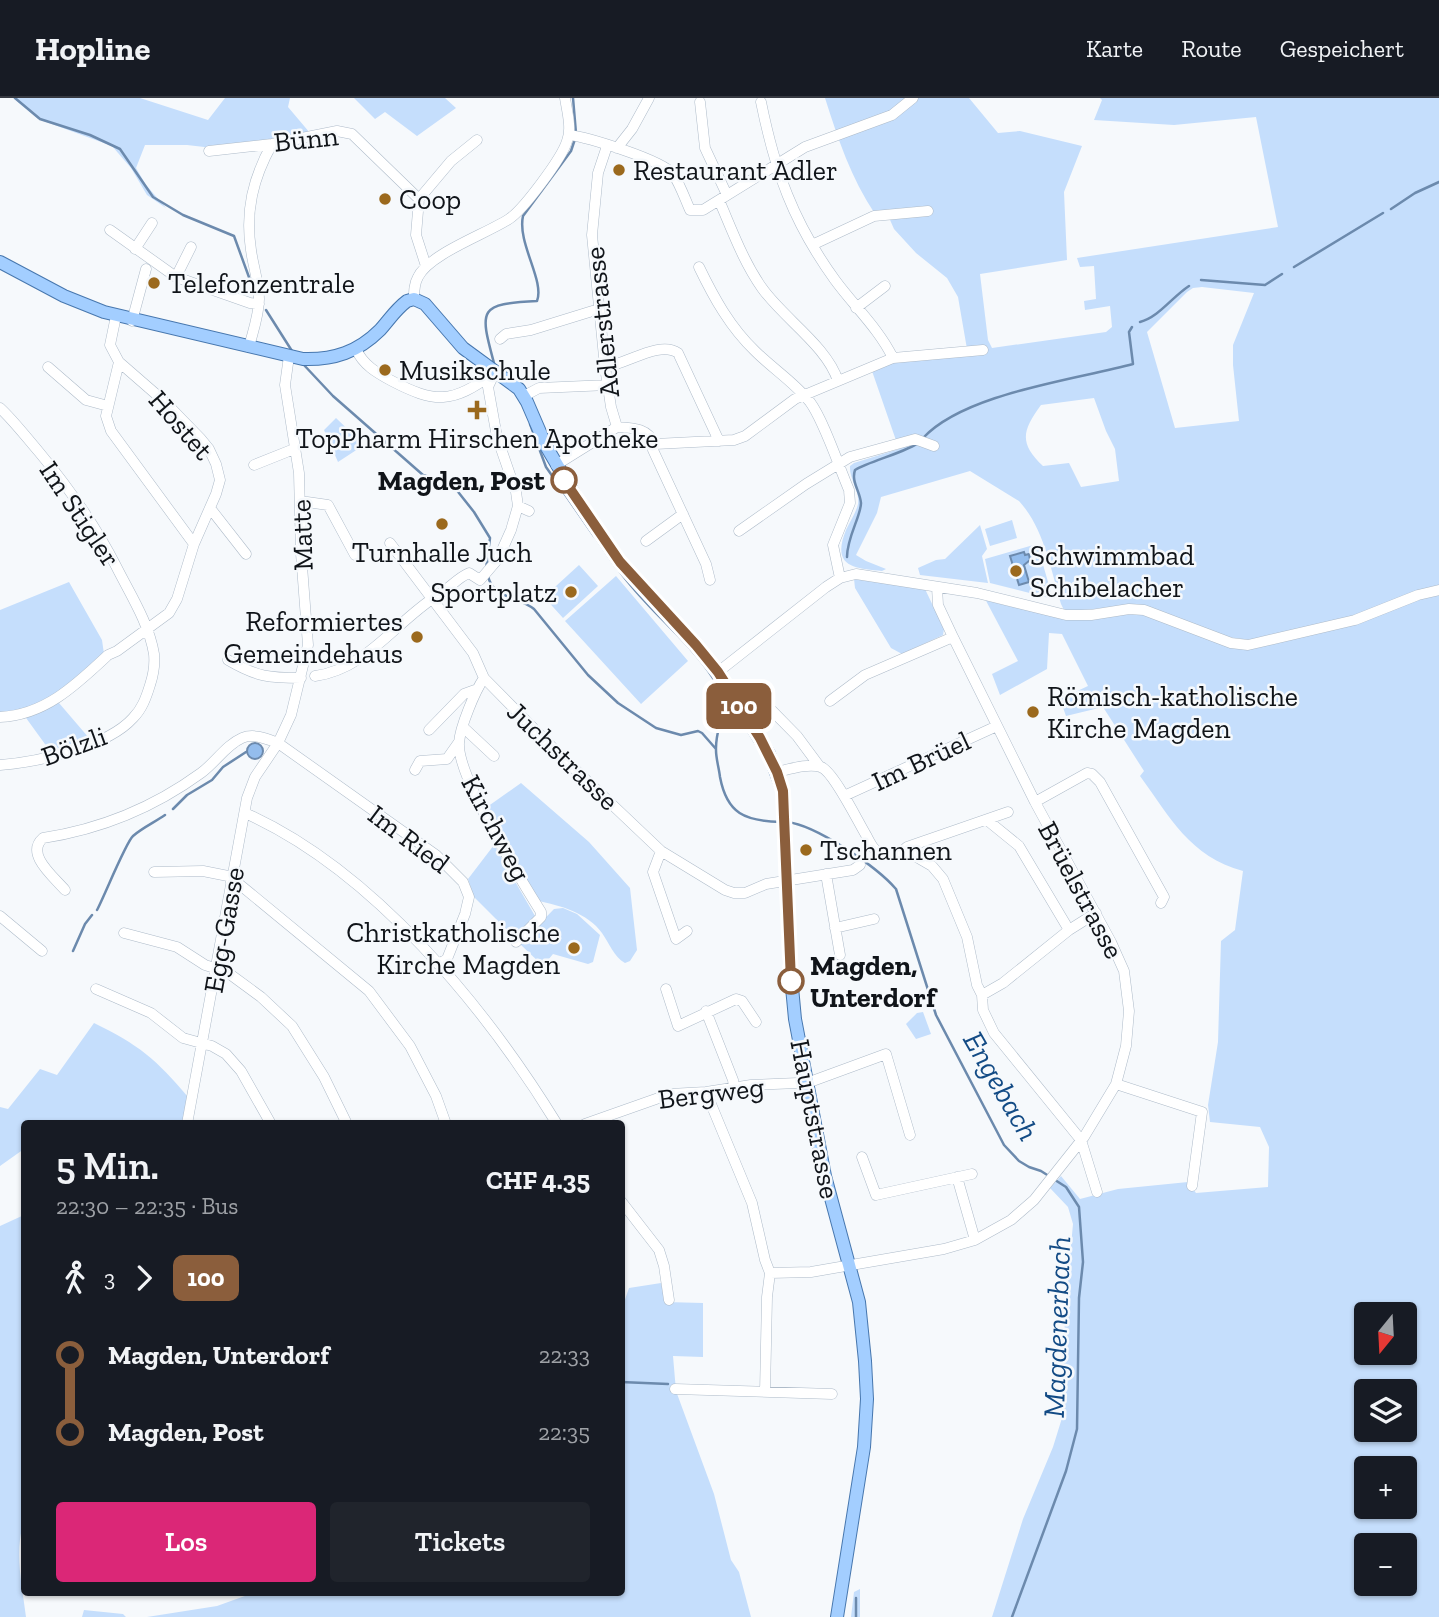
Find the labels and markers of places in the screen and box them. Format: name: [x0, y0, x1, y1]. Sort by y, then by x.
place label: Restaurant Adler: [633, 154, 838, 187]
marker: Restaurant Adler: [611, 162, 627, 178]
place label: Coop: [399, 183, 461, 216]
marker: Coop: [377, 191, 393, 207]
place label: Telefonzentrale: [168, 267, 355, 300]
marker: Telefonzentrale: [146, 275, 162, 291]
place label: Musikschule: [399, 354, 551, 387]
marker: Musikschule: [377, 362, 393, 378]
marker: TopPharm Hirschen Apotheke: [469, 402, 485, 418]
place label: TopPharm Hirschen Apotheke: [296, 422, 658, 455]
place label: Magden, Post: [378, 464, 546, 497]
marker: Magden, Post: [551, 467, 577, 493]
marker: Turnhalle Juch: [434, 516, 450, 532]
place label: Turnhalle Juch: [352, 536, 533, 569]
place label: Schwimmbad Schibelacher: [1030, 539, 1194, 604]
marker: Schwimmbad Schibelacher: [1008, 563, 1024, 579]
place label: Sportplatz: [430, 576, 557, 609]
marker: Sportplatz: [563, 584, 579, 600]
place label: Reformiertes Gemeindehaus: [224, 605, 403, 670]
marker: Reformiertes Gemeindehaus: [409, 629, 425, 645]
place label: Römisch-katholische Kirche Magden: [1047, 680, 1298, 745]
marker: Römisch-katholische Kirche Magden: [1025, 704, 1041, 720]
place label: Tschannen: [820, 834, 952, 867]
marker: Tschannen: [798, 842, 814, 858]
place label: Christkatholische Kirche Magden: [346, 916, 560, 981]
marker: Christkatholische Kirche Magden: [566, 940, 582, 956]
place label: Magden, Unterdorf: [810, 949, 938, 1014]
marker: Magden, Unterdorf: [778, 968, 804, 994]

